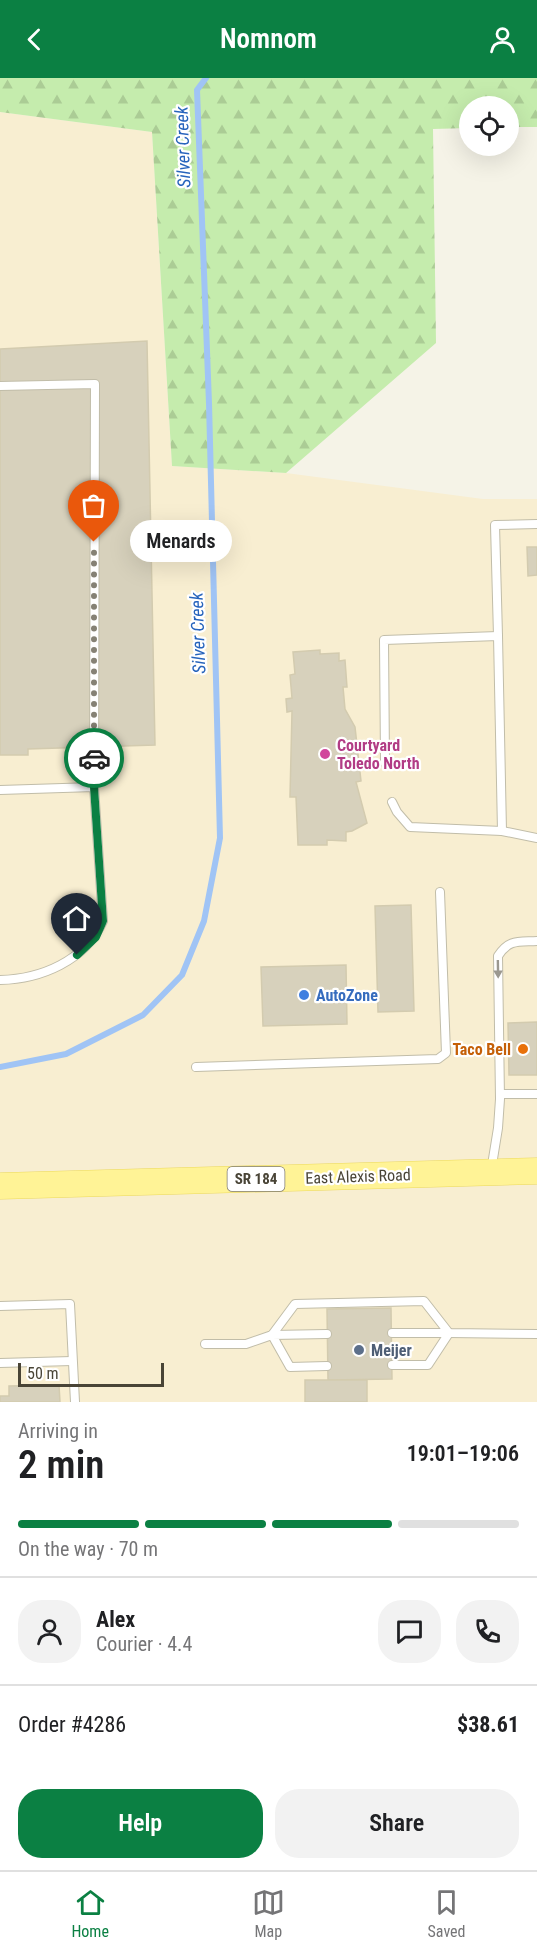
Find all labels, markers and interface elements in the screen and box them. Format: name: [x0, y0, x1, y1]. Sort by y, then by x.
icon: back: [18, 23, 51, 56]
text: Nomnom: [220, 23, 317, 55]
icon: person: [486, 23, 519, 56]
map controls: [459, 96, 519, 156]
button: locate: [459, 96, 519, 156]
water label: Silver Creek: [171, 105, 194, 188]
pin: [68, 480, 119, 542]
icon: bag: [77, 489, 110, 522]
callout: Menards: [130, 521, 232, 563]
text: Menards: [146, 529, 216, 553]
water label: Silver Creek: [186, 591, 209, 674]
courier: [64, 728, 124, 788]
place label: Courtyard Toledo North: [337, 736, 420, 773]
icon: car: [78, 742, 111, 775]
marker: Courtyard Toledo North: [318, 747, 332, 761]
pin: [51, 893, 102, 955]
icon: home: [60, 902, 93, 935]
one-way arrow: [493, 960, 503, 979]
place label: AutoZone: [316, 986, 378, 1005]
marker: AutoZone: [297, 988, 311, 1002]
place label: Taco Bell: [452, 1040, 511, 1059]
marker: Taco Bell: [516, 1042, 530, 1056]
street label: East Alexis Road: [305, 1165, 411, 1188]
road number: SR 184: [228, 1167, 284, 1191]
place label: Meijer: [371, 1341, 412, 1360]
marker: Meijer: [352, 1343, 366, 1357]
scale bar: [18, 1360, 164, 1388]
text: 50 m: [27, 1364, 59, 1383]
text: Arriving in: [18, 1419, 98, 1443]
text: 19:01–19:06: [407, 1441, 519, 1466]
text: 2 min: [18, 1442, 104, 1488]
text: On the way · 70 m: [18, 1537, 158, 1561]
button: person: [18, 1600, 81, 1663]
button: chat: [378, 1600, 441, 1663]
button: phone: [456, 1600, 519, 1663]
text: Alex: [96, 1607, 135, 1632]
text: Courier · 4.4: [96, 1632, 192, 1656]
text: Order #4286: [18, 1712, 126, 1737]
text: $38.61: [457, 1712, 519, 1737]
button: Help: [18, 1789, 263, 1858]
button: Share: [275, 1789, 519, 1858]
tab: Home: [71, 1886, 109, 1941]
tab: Map: [252, 1886, 285, 1941]
tab: Saved: [428, 1886, 466, 1941]

